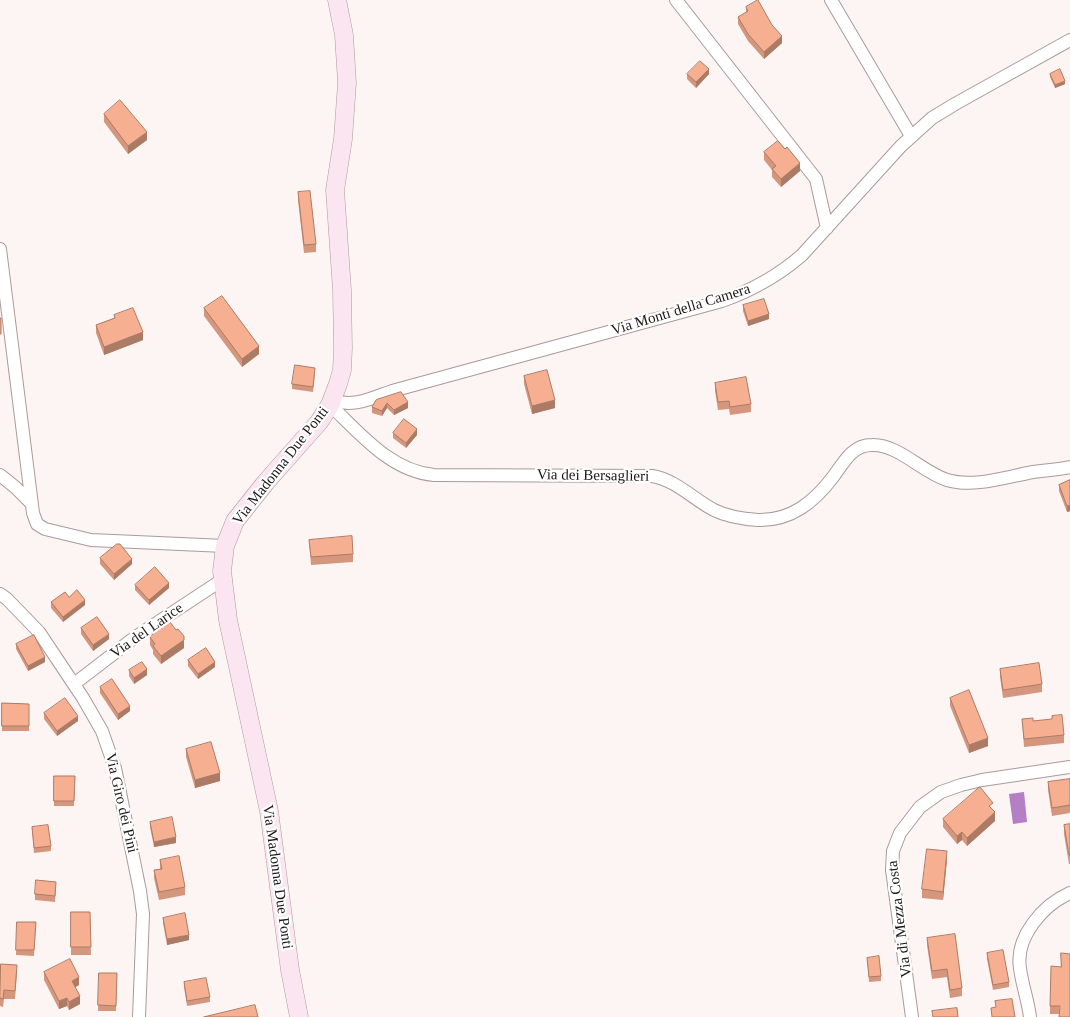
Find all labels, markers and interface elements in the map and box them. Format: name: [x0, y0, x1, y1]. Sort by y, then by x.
street label: Via Monti della Camera: [609, 280, 753, 340]
street label: Via Madonna Due Ponti: [229, 403, 333, 529]
street label: Via dei Bersaglieri: [537, 466, 649, 486]
street label: Via del Larice: [107, 599, 187, 663]
street label: Via Giro dei Pini: [101, 751, 141, 855]
street label: Via Madonna Due Ponti: [258, 804, 296, 950]
street label: Via di Mezza Costa: [884, 859, 916, 979]

